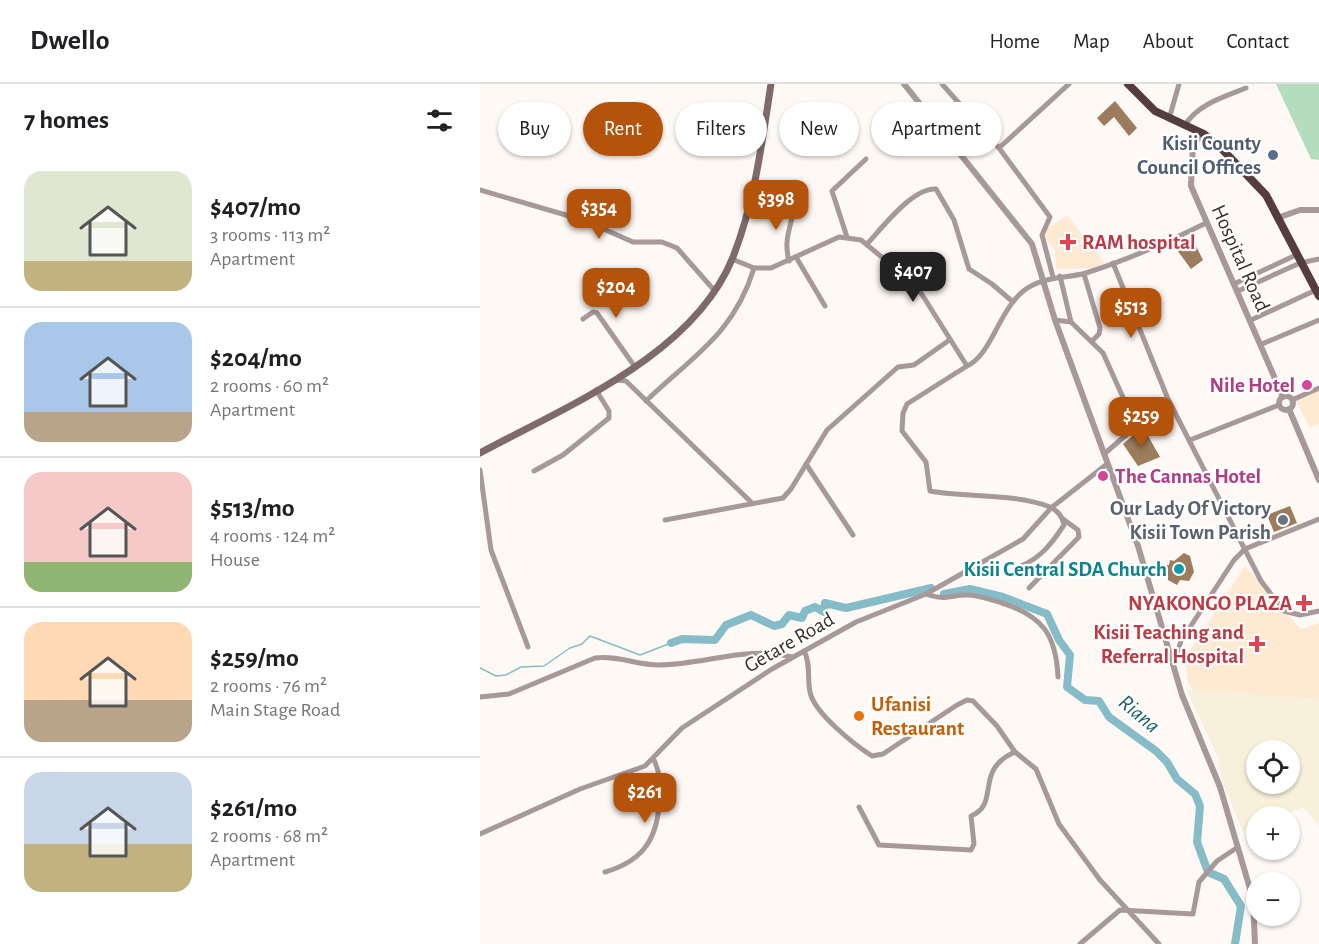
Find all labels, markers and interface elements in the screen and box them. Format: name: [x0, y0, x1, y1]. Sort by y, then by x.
text: Dwello: [30, 27, 109, 55]
text: Home: [989, 31, 1040, 52]
text: Map: [1073, 31, 1110, 52]
text: About: [1143, 31, 1193, 52]
text: Contact: [1226, 31, 1289, 52]
chip: Buy: [498, 102, 571, 156]
chip: Rent: [583, 102, 663, 156]
chip: Filters: [675, 102, 767, 156]
chip: New: [779, 102, 859, 156]
chip: Apartment: [871, 102, 1002, 156]
icon: filters: [423, 104, 456, 137]
text: 7 homes: [24, 107, 109, 133]
place label: Kisii County Council Offices: [1137, 133, 1262, 178]
marker: Kisii County Council Offices: [1266, 148, 1280, 162]
pin: $398: [740, 180, 812, 231]
pin: $354: [563, 189, 635, 240]
text: $398: [757, 189, 795, 209]
text: $407/mo: [210, 194, 301, 220]
icon: home: [72, 195, 144, 267]
text: $354: [581, 198, 617, 218]
street label: Hospital Road: [1208, 202, 1273, 315]
text: 3 rooms · 113 m²: [210, 225, 330, 245]
place label: RAM hospital: [1082, 232, 1196, 253]
marker: RAM hospital: [1059, 233, 1077, 251]
text: Apartment: [210, 249, 295, 269]
pin: $407: [877, 252, 949, 303]
text: $407: [894, 261, 932, 281]
pin: $204: [580, 268, 652, 319]
text: $204: [597, 277, 635, 297]
pin: $513: [1095, 288, 1167, 339]
text: $513: [1114, 297, 1148, 317]
text: $204/mo: [210, 345, 302, 371]
icon: home: [72, 346, 144, 418]
place label: Nile Hotel: [1209, 375, 1295, 396]
text: 2 rooms · 60 m²: [210, 376, 329, 396]
marker: Nile Hotel: [1300, 378, 1314, 392]
pin: $259: [1105, 397, 1177, 448]
text: Apartment: [210, 400, 295, 420]
text: $259: [1123, 406, 1159, 426]
place label: The Cannas Hotel: [1115, 466, 1261, 487]
marker: The Cannas Hotel: [1096, 469, 1110, 483]
text: $513/mo: [210, 495, 295, 521]
icon: home: [72, 496, 144, 568]
place label: Our Lady Of Victory Kisii Town Parish: [1110, 498, 1272, 543]
marker: Our Lady Of Victory Kisii Town Parish: [1276, 513, 1290, 527]
text: 4 rooms · 124 m²: [210, 526, 335, 546]
text: House: [210, 550, 260, 570]
place label: Kisii Central SDA Church: [963, 559, 1167, 580]
marker: Kisii Central SDA Church: [1172, 562, 1186, 576]
place label: NYAKONGO PLAZA: [1128, 593, 1292, 614]
marker: NYAKONGO PLAZA: [1297, 596, 1311, 610]
street label: Getare Road: [741, 608, 838, 676]
place label: Kisii Teaching and Referral Hospital: [1093, 622, 1244, 667]
marker: Kisii Teaching and Referral Hospital: [1248, 635, 1266, 653]
text: $259/mo: [210, 645, 299, 671]
icon: home: [72, 646, 144, 718]
text: 2 rooms · 76 m²: [210, 676, 327, 696]
water label: Riana: [1115, 691, 1164, 737]
place label: Ufanisi Restaurant: [871, 694, 964, 739]
text: Main Stage Road: [210, 700, 340, 720]
marker: Ufanisi Restaurant: [852, 709, 866, 723]
map controls: [1246, 740, 1300, 926]
button: locate: [1246, 740, 1300, 794]
pin: $261: [609, 773, 681, 824]
text: $261: [627, 782, 663, 802]
text: $261/mo: [210, 795, 297, 821]
icon: home: [72, 796, 144, 868]
button: +: [1246, 806, 1300, 860]
text: 2 rooms · 68 m²: [210, 826, 328, 846]
text: Apartment: [210, 850, 295, 870]
button: −: [1246, 872, 1300, 926]

